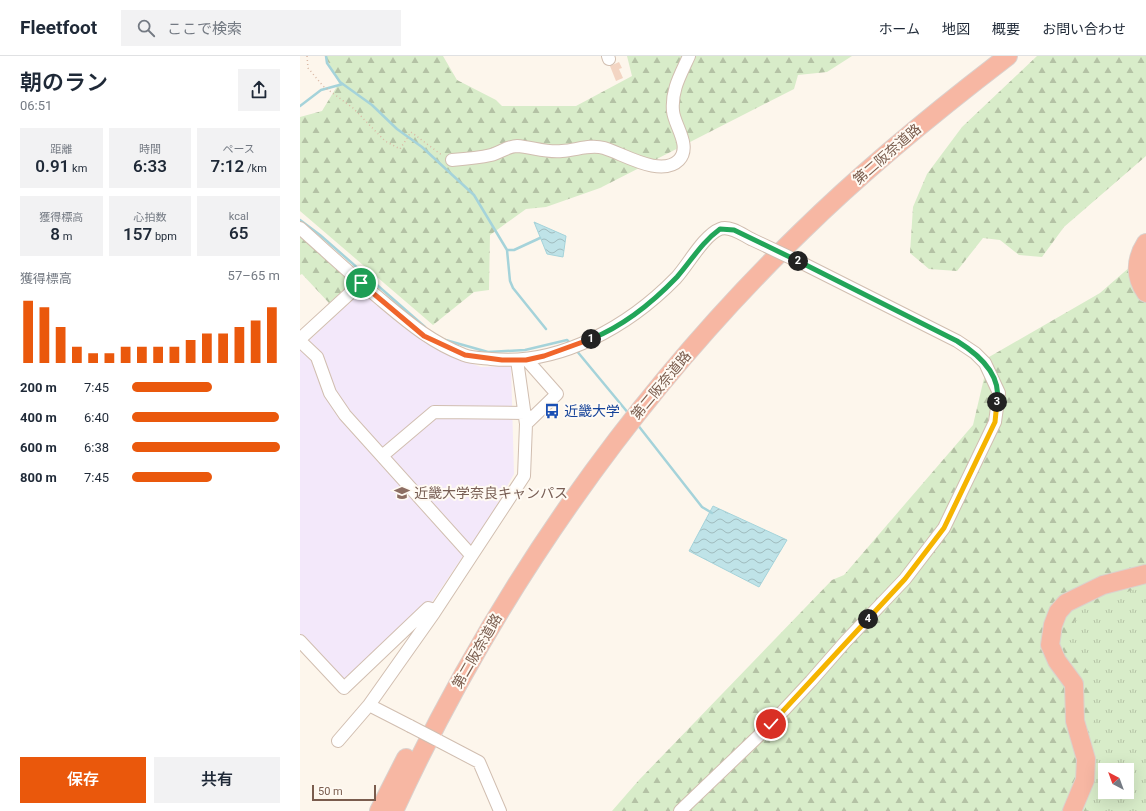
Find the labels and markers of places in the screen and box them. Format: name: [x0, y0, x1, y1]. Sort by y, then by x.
pin: 2: [788, 251, 808, 271]
pin: [344, 266, 378, 300]
pin: 1: [581, 329, 601, 349]
pin: 3: [987, 392, 1007, 412]
bus stop icon: 近畿大学: [543, 402, 561, 420]
place label: 近畿大学: [564, 403, 620, 419]
school or university icon: 近畿大学奈良キャンパス: [393, 484, 411, 502]
place label: 近畿大学奈良キャンパス: [414, 485, 568, 501]
pin: 4: [858, 609, 878, 629]
pin: [754, 707, 788, 741]

